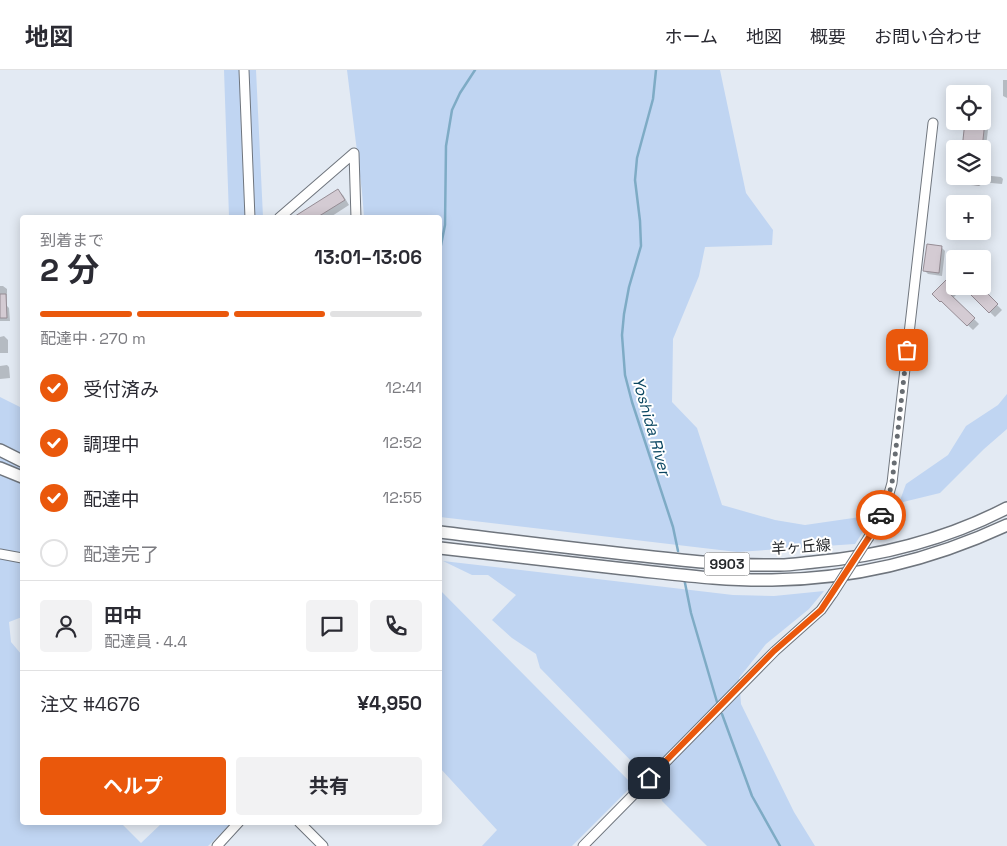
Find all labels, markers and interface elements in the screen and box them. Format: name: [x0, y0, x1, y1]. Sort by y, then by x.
text: 地図: [25, 21, 73, 52]
text: ホーム: [665, 25, 718, 48]
text: 地図: [746, 25, 782, 48]
text: 概要: [810, 25, 846, 48]
text: お問い合わせ: [874, 25, 982, 48]
map controls: [946, 85, 991, 295]
button: locate: [946, 85, 991, 130]
button: layers: [946, 140, 991, 185]
button: +: [946, 195, 991, 240]
text: 到着まで: [40, 230, 104, 251]
text: 13:01–13:06: [314, 245, 422, 270]
text: 2 分: [40, 250, 99, 290]
button: −: [946, 250, 991, 295]
text: 配達中 · 270 m: [40, 328, 146, 349]
pin: [886, 329, 928, 371]
icon: bag: [893, 336, 921, 364]
icon: check: [40, 374, 68, 402]
water label: Yoshida River: [627, 374, 676, 480]
text: 受付済み: [83, 377, 159, 402]
text: 12:41: [385, 377, 422, 398]
icon: check: [40, 429, 68, 457]
text: 調理中: [83, 432, 140, 457]
text: 12:52: [383, 432, 422, 453]
icon: check: [40, 484, 68, 512]
text: 配達中: [83, 487, 140, 512]
text: 12:55: [382, 487, 422, 508]
courier: [856, 490, 906, 540]
icon: car: [867, 501, 895, 529]
street label: 羊ヶ丘線: [770, 535, 832, 558]
text: 配達完了: [83, 542, 159, 567]
road number: 9903: [704, 552, 750, 576]
button: person: [40, 600, 92, 652]
button: chat: [306, 600, 358, 652]
button: phone: [370, 600, 422, 652]
text: 田中: [104, 603, 142, 628]
text: 配達員 · 4.4: [104, 631, 187, 652]
text: ¥4,950: [357, 691, 422, 716]
text: 注文 #4676: [40, 692, 140, 717]
button: ヘルプ: [40, 757, 226, 815]
button: 共有: [236, 757, 422, 815]
pin: [628, 757, 670, 799]
icon: home: [635, 764, 663, 792]

